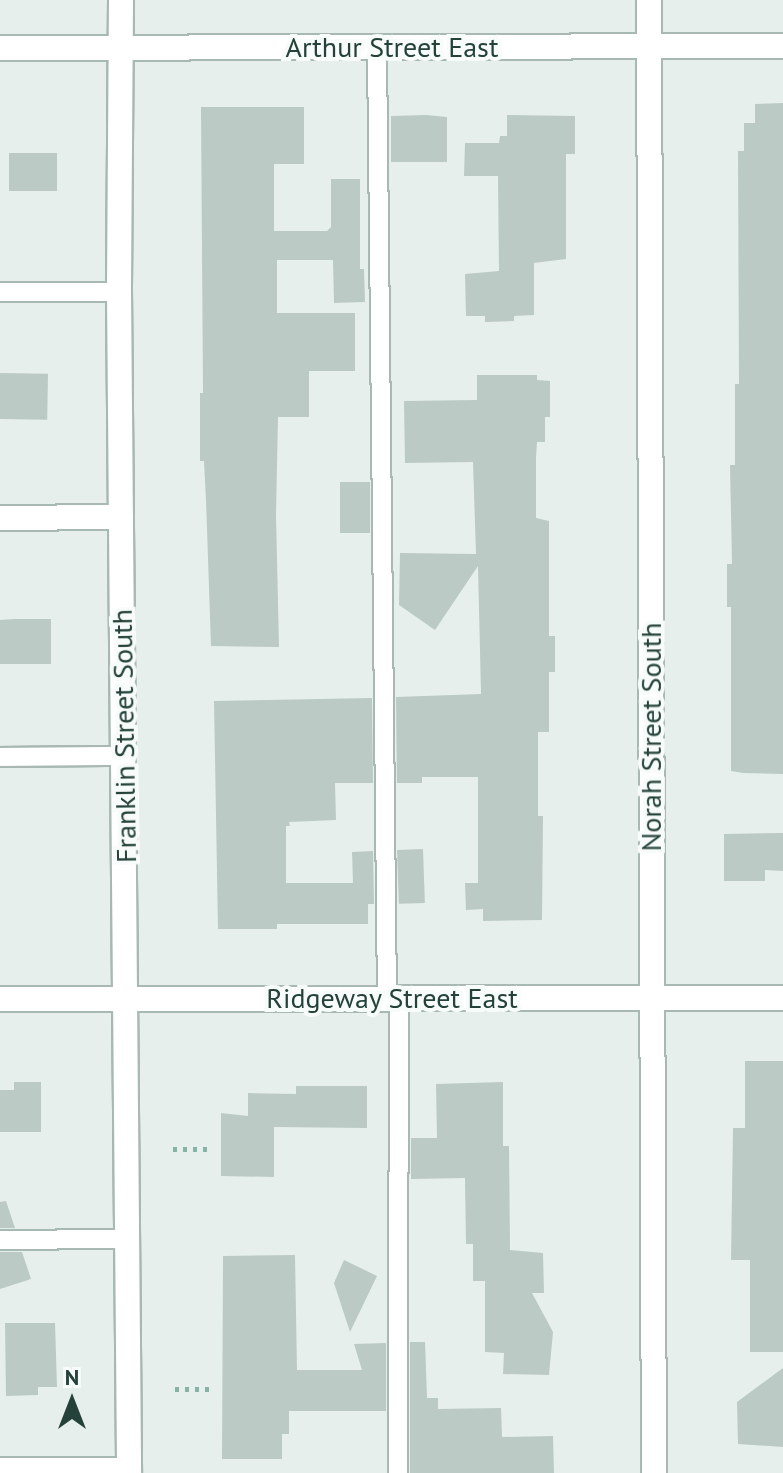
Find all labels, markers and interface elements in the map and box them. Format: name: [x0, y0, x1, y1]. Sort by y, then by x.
street label: Arthur Street East: [286, 30, 498, 64]
street label: Franklin Street South: [105, 609, 143, 863]
street label: Norah Street South: [634, 623, 668, 851]
street label: Ridgeway Street East: [266, 981, 518, 1015]
north arrow: [32, 1361, 112, 1441]
text: N: [65, 1363, 79, 1391]

